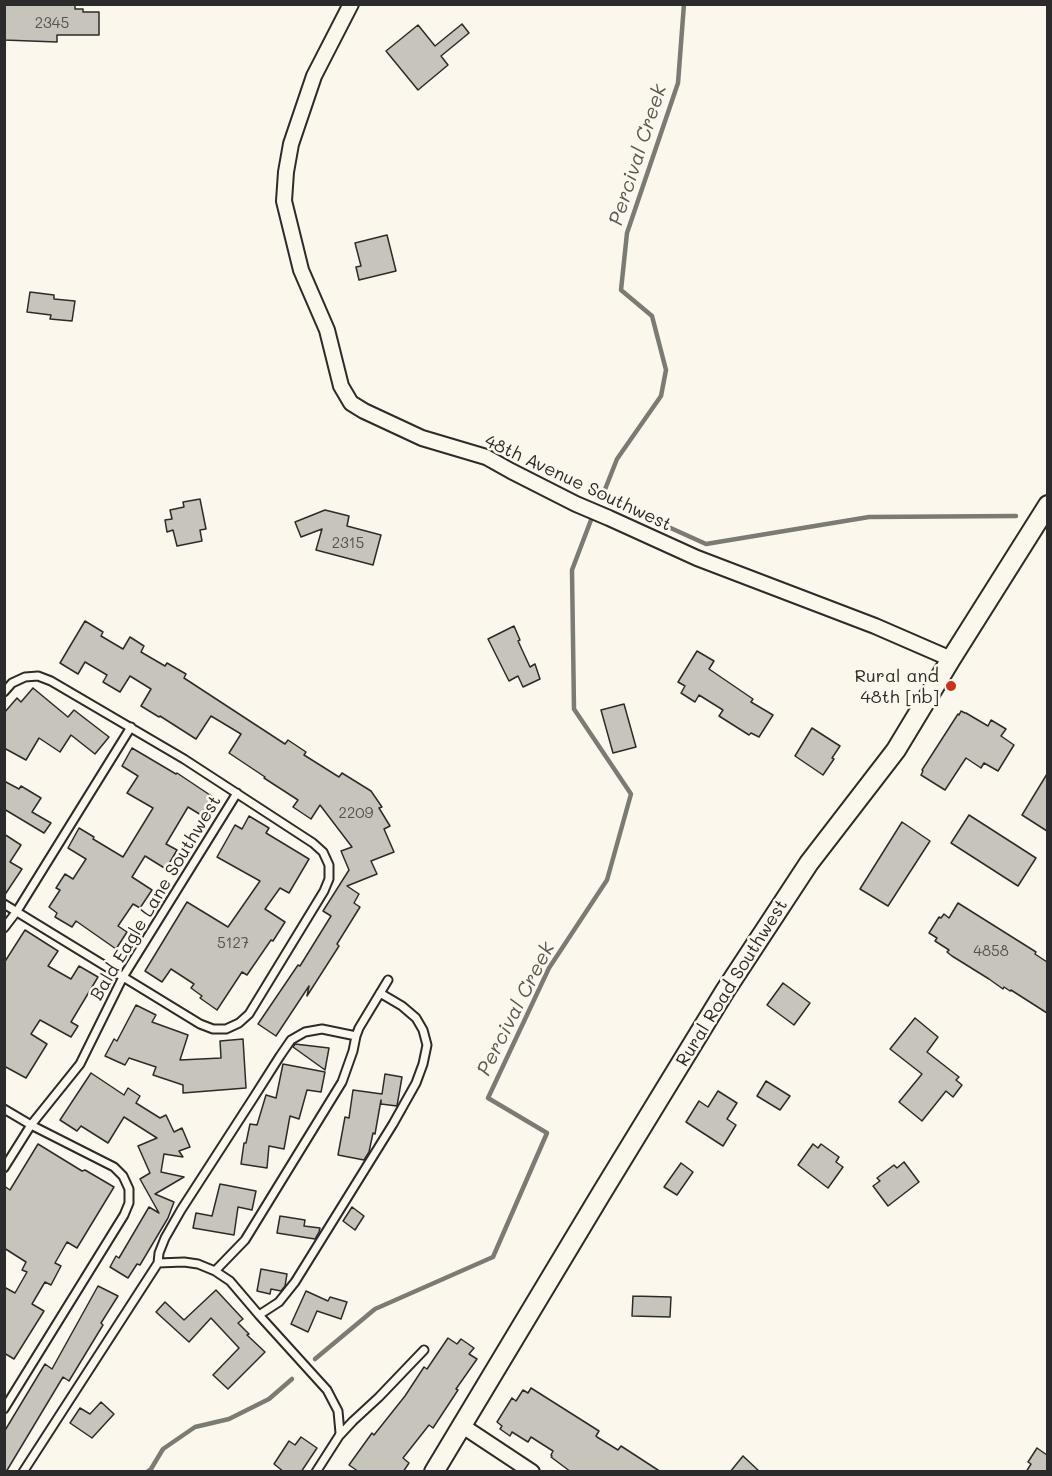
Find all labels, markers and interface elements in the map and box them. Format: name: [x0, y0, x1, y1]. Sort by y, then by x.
house number: 2345: [35, 14, 69, 32]
water label: Percival Creek: [604, 82, 672, 228]
street label: 48th Avenue Southwest: [481, 430, 675, 536]
house number: 2315: [332, 534, 364, 552]
place label: Rural and 48th [nb]: [854, 665, 939, 708]
marker: Rural and 48th [nb]: [944, 679, 958, 693]
street label: Bald Eagle Lane Southwest: [86, 791, 226, 1005]
house number: 2209: [339, 804, 373, 822]
street label: Rural Road Southwest: [672, 895, 792, 1071]
house number: 5127: [217, 934, 249, 952]
water label: Percival Creek: [472, 938, 560, 1080]
house number: 4858: [973, 942, 1009, 960]

